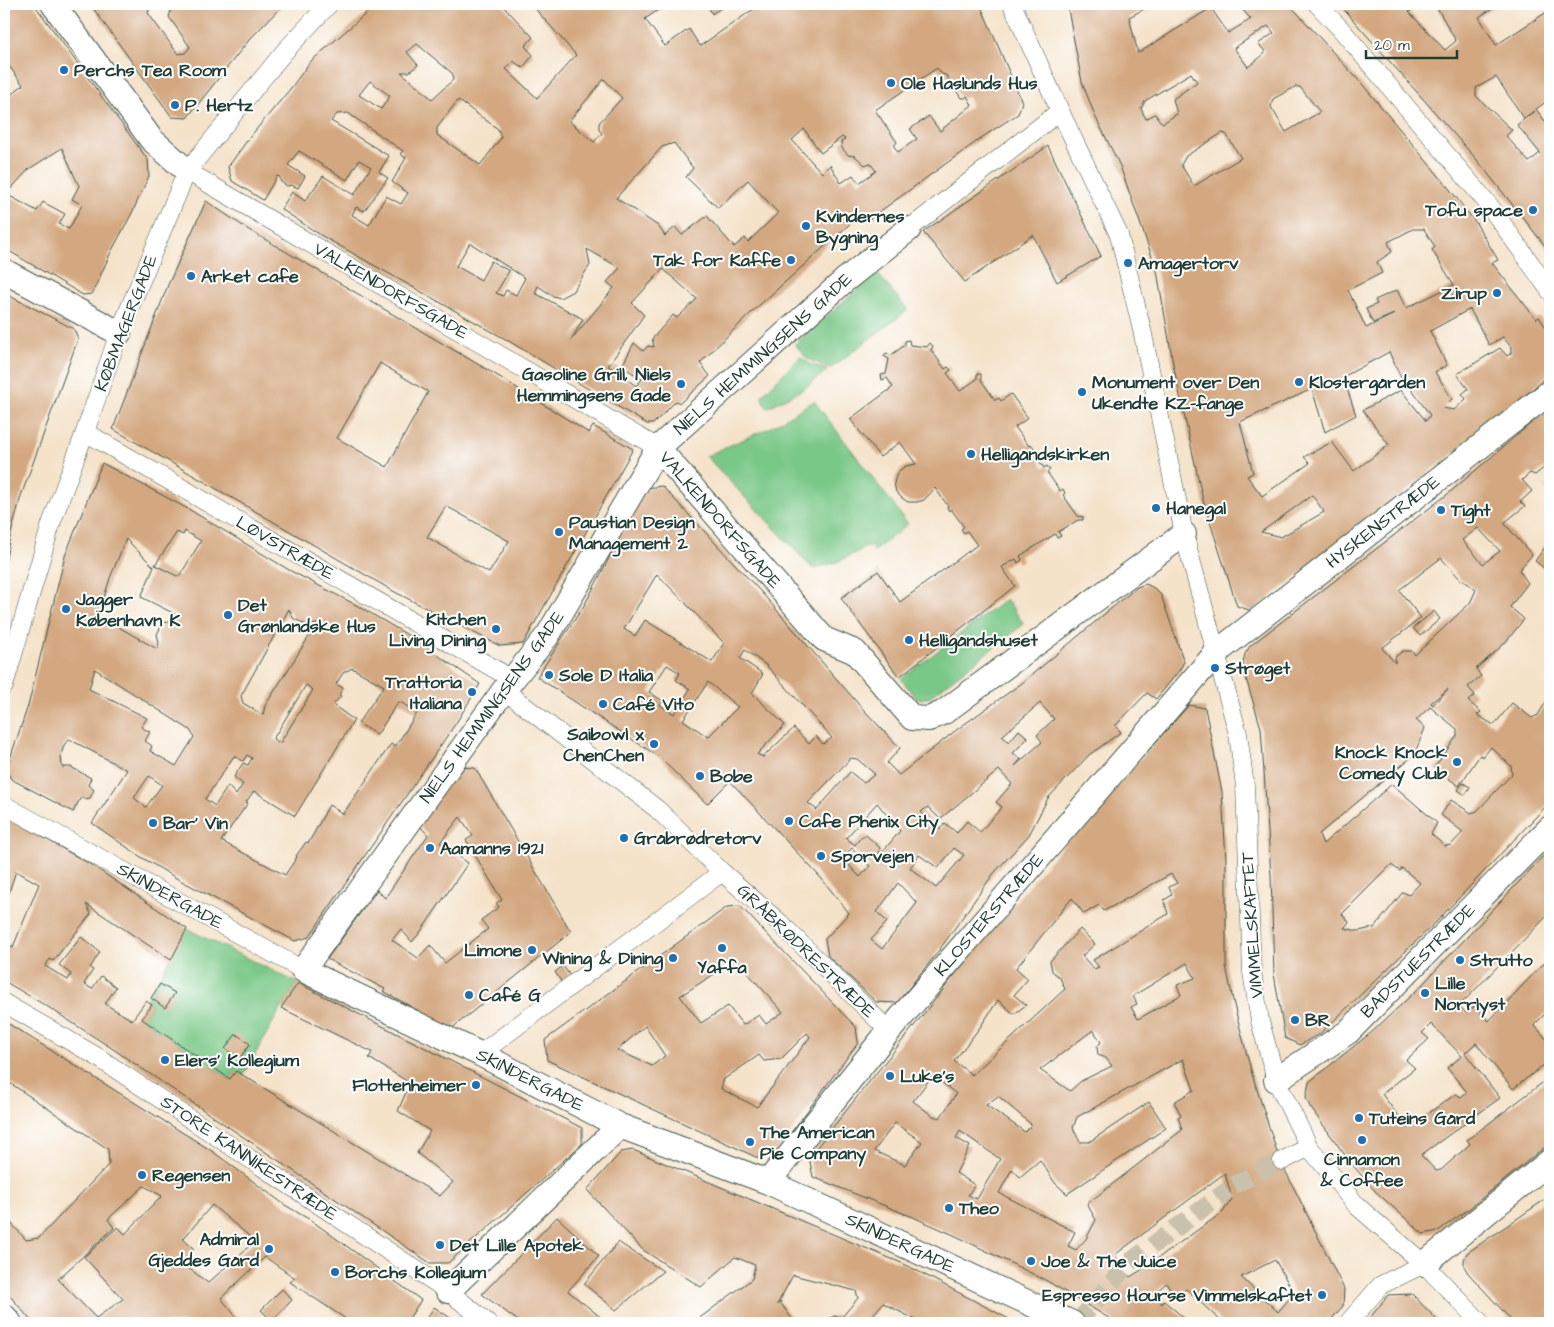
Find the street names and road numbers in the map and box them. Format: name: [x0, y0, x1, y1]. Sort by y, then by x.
street label: VALKENDORFSGADE: [309, 236, 473, 346]
street label: KØBMAGERGADE: [88, 251, 164, 395]
street label: NIELS HEMMINGSENS GADE: [668, 267, 858, 441]
street label: VALKENDORFSGADE: [653, 446, 787, 595]
street label: HYSKENSTRÆDE: [1321, 469, 1446, 575]
street label: LØVSTRÆDE: [231, 510, 339, 586]
street label: NIELS HEMMINGSENS GADE: [414, 605, 571, 808]
street label: KLOSTERSTRÆDE: [929, 848, 1050, 982]
street label: VIMMELSKAFTET: [1234, 850, 1270, 999]
street label: SKINDERGADE: [112, 856, 228, 936]
street label: GRÅBRØDRESTRÆDE: [731, 878, 881, 1024]
street label: BADSTUESTRÆDE: [1355, 898, 1481, 1024]
street label: SKINDERGADE: [472, 1042, 589, 1118]
street label: STORE KANNIKESTRÆDE: [156, 1089, 343, 1227]
street label: SKINDERGADE: [841, 1207, 959, 1279]

